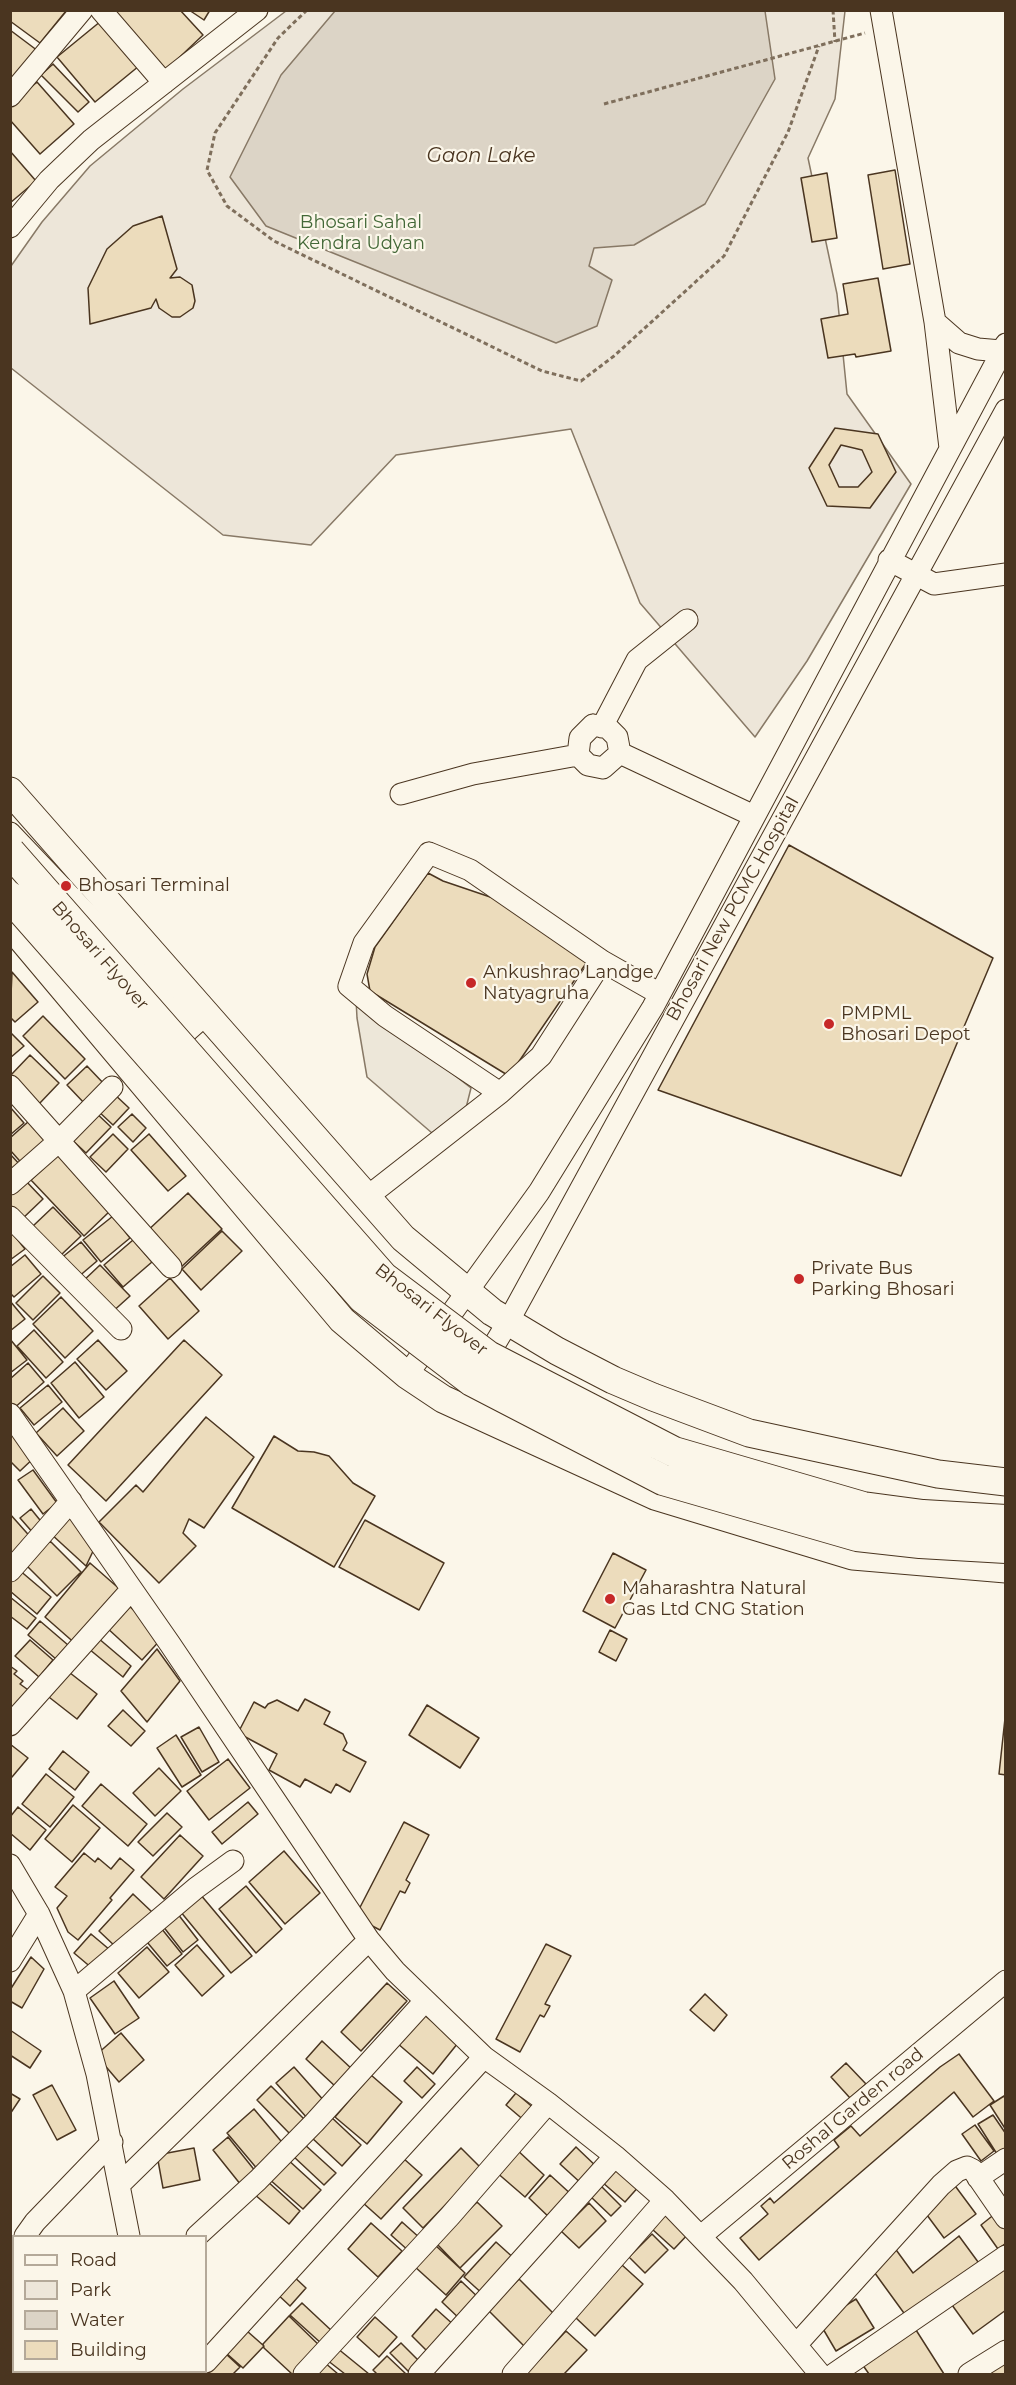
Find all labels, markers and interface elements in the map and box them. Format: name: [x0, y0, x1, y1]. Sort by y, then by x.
water label: Gaon Lake: [426, 144, 536, 168]
park label: Bhosari Sahal Kendra Udyan: [297, 212, 425, 254]
street label: Bhosari New PCMC Hospital: [662, 793, 804, 1025]
place label: Bhosari Terminal: [78, 875, 230, 897]
marker: Bhosari Terminal: [59, 879, 73, 893]
street label: Bhosari Flyover: [47, 897, 153, 1015]
place label: Ankushrao Landge Natyagruha: [483, 962, 654, 1004]
marker: Ankushrao Landge Natyagruha: [464, 976, 478, 990]
place label: PMPML Bhosari Depot: [841, 1003, 971, 1046]
marker: PMPML Bhosari Depot: [822, 1017, 836, 1031]
place label: Private Bus Parking Bhosari: [811, 1258, 955, 1300]
street label: Bhosari Flyover: [370, 1259, 492, 1361]
marker: Private Bus Parking Bhosari: [792, 1272, 806, 1286]
place label: Maharashtra Natural Gas Ltd CNG Station: [622, 1578, 806, 1620]
marker: Maharashtra Natural Gas Ltd CNG Station: [603, 1592, 617, 1606]
street label: Roshal Garden road: [778, 2044, 928, 2174]
legend: [12, 2235, 207, 2373]
text: Road: [70, 2249, 117, 2271]
text: Park: [70, 2279, 111, 2301]
text: Water: [70, 2309, 125, 2331]
text: Building: [70, 2339, 147, 2361]

